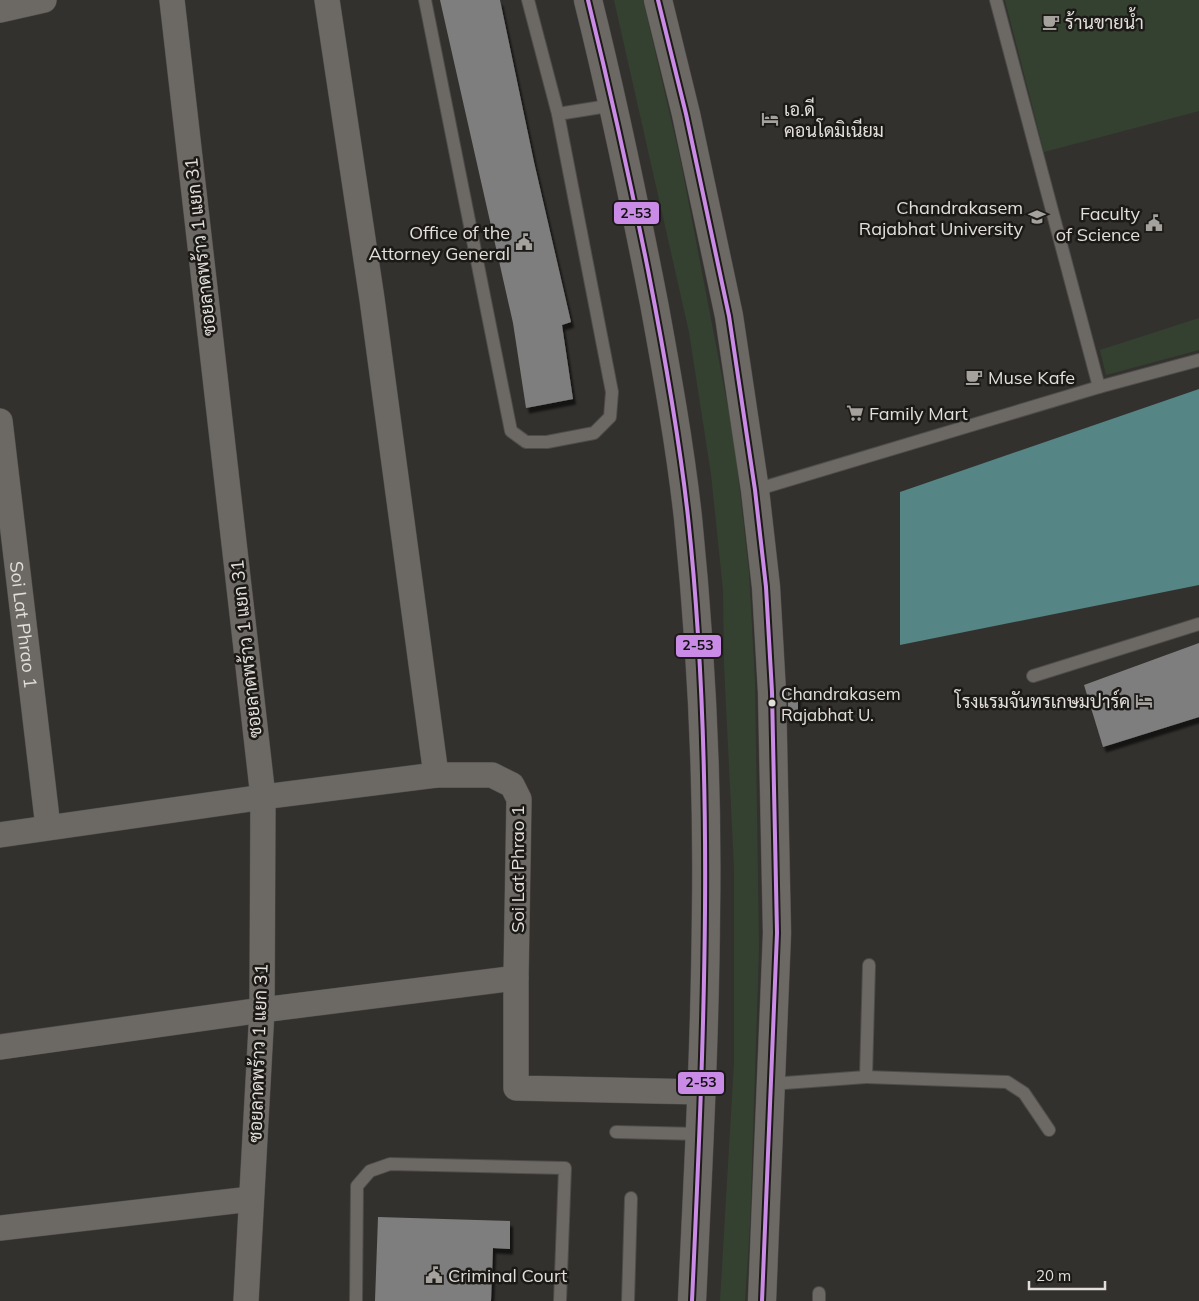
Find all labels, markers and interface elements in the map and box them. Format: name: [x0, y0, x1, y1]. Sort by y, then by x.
place label: ร้านขายน้ำ: [1065, 7, 1144, 34]
cafe icon: ร้านขายน้ำ: [1041, 12, 1061, 32]
place label: เอ.ดี คอนโดมิเนียม: [784, 97, 884, 142]
hotel icon: เอ.ดี คอนโดมิเนียม: [760, 109, 780, 129]
street label: ซอยลาดพร้าว 1 แยก 31: [179, 157, 221, 337]
place label: Chandrakasem Rajabhat University: [859, 196, 1023, 240]
line badge: 2-53: [613, 201, 660, 225]
place label: Faculty of Science: [1056, 202, 1140, 246]
text: 2-53: [620, 204, 652, 222]
school or university icon: Chandrakasem Rajabhat University: [1027, 207, 1047, 227]
public building icon: Faculty of Science: [1144, 213, 1164, 233]
place label: Office of the Attorney General: [369, 221, 510, 265]
public building icon: Office of the Attorney General: [514, 232, 534, 252]
place label: Muse Kafe: [988, 366, 1075, 389]
cafe icon: Muse Kafe: [964, 367, 984, 387]
place label: Family Mart: [869, 402, 968, 425]
supermarket icon: Family Mart: [845, 403, 865, 423]
street label: ซอยลาดพร้าว 1 แยก 31: [225, 559, 267, 739]
street label: Soi Lat Phrao 1: [5, 560, 43, 689]
line badge: 2-53: [675, 634, 722, 658]
text: 2-53: [682, 636, 714, 654]
place label: Chandrakasem Rajabhat U.: [781, 683, 901, 725]
place label: โรงแรมจันทรเกษมปาร์ค: [954, 689, 1130, 713]
hotel icon: โรงแรมจันทรเกษมปาร์ค: [1134, 691, 1154, 711]
marker: Chandrakasem Rajabhat U.: [767, 698, 777, 708]
street label: Soi Lat Phrao 1: [506, 805, 529, 933]
street label: ซอยลาดพร้าว 1 แยก 31: [243, 963, 273, 1143]
line badge: 2-53: [677, 1071, 725, 1095]
text: 2-53: [685, 1073, 717, 1091]
scale bar: [1029, 1258, 1105, 1290]
place label: Criminal Court: [448, 1264, 567, 1287]
public building icon: Criminal Court: [424, 1265, 444, 1285]
text: 20 m: [1036, 1266, 1071, 1285]

